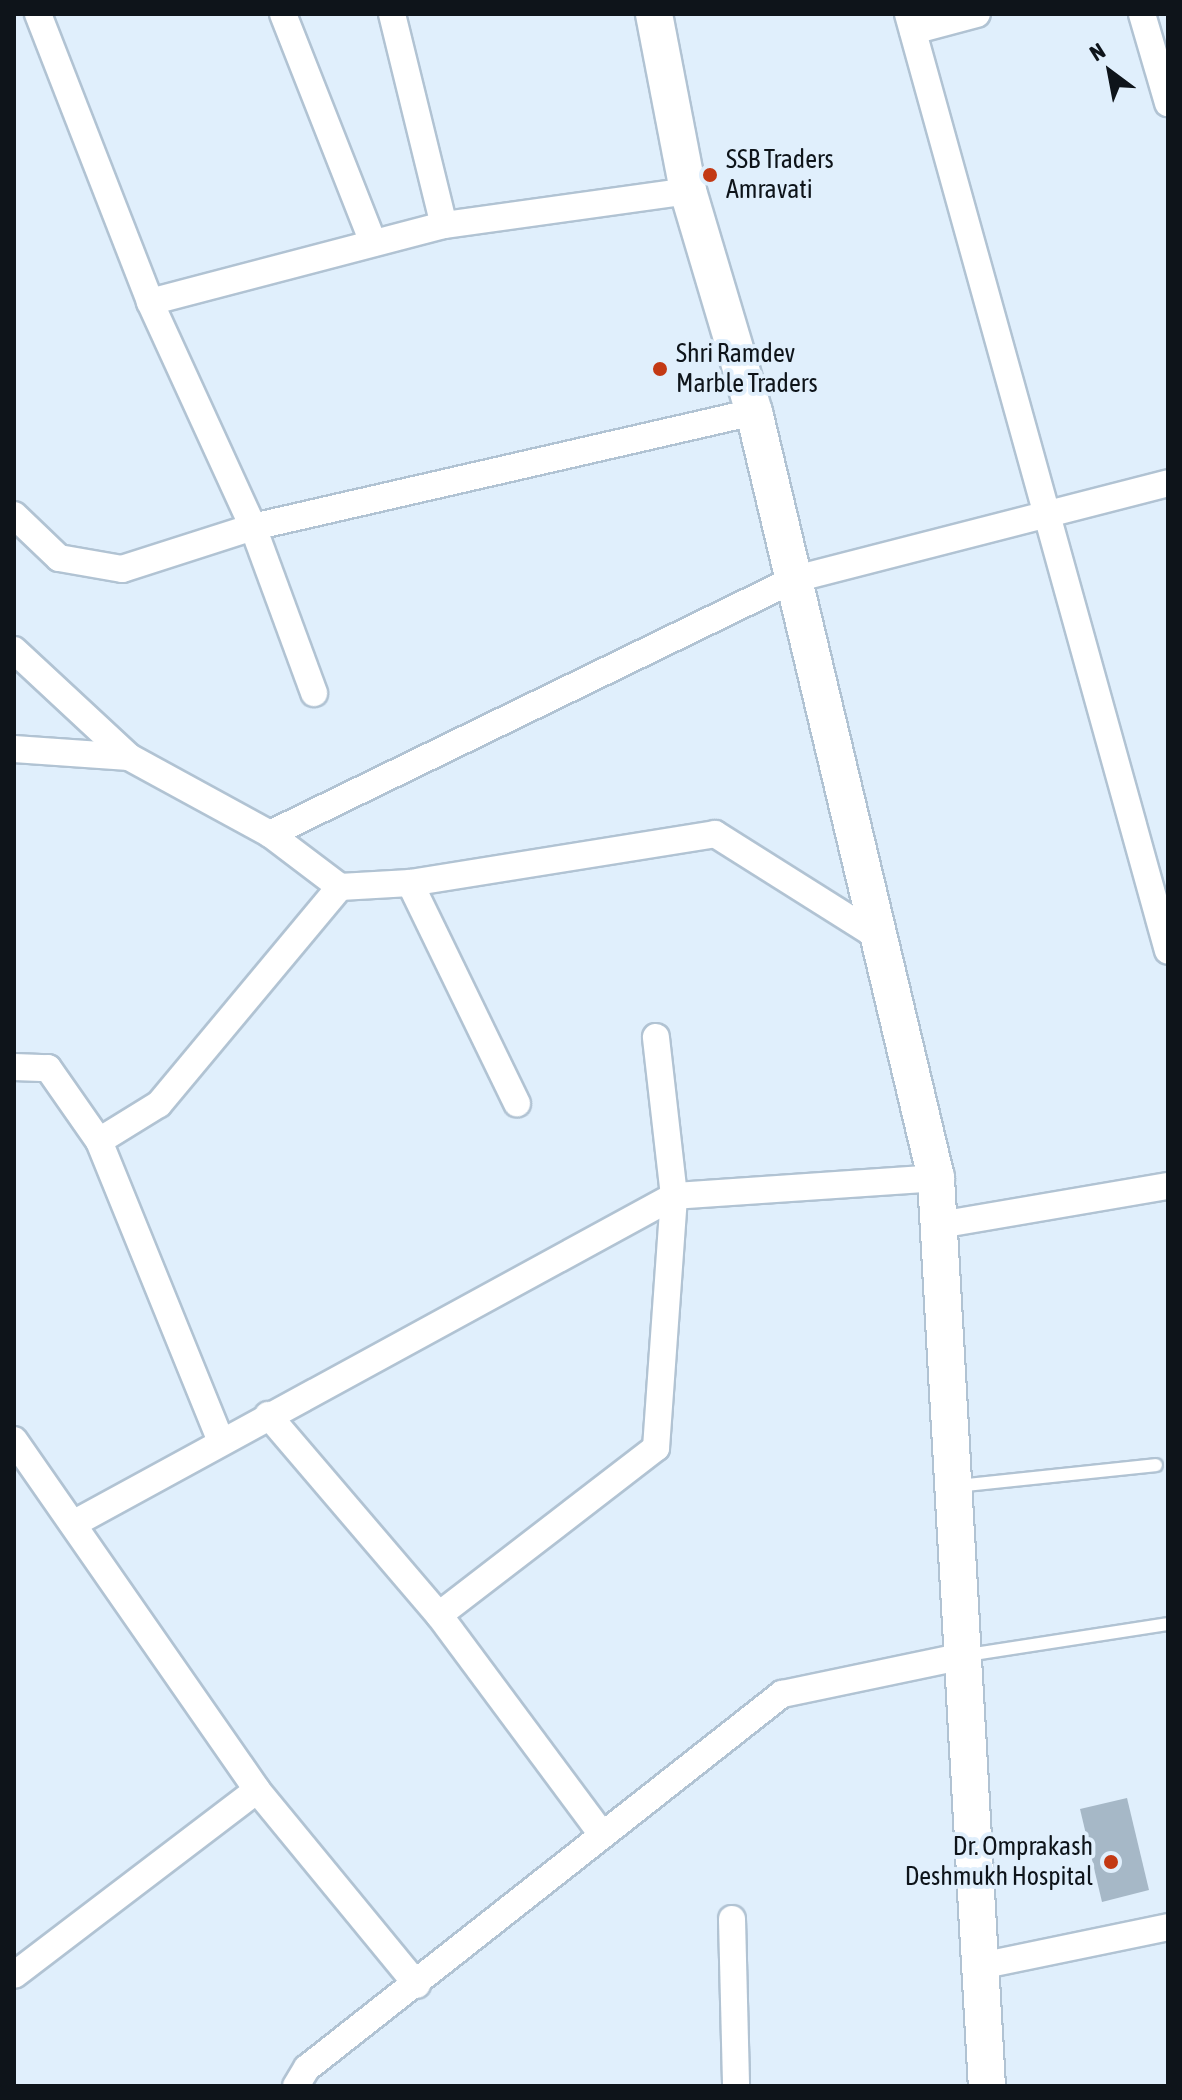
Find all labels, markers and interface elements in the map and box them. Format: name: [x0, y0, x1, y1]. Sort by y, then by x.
north arrow: [1070, 32, 1150, 112]
text: N: [1085, 37, 1110, 66]
place label: SSB Traders Amravati: [726, 144, 834, 206]
marker: SSB Traders Amravati: [701, 166, 719, 184]
place label: Shri Ramdev Marble Traders: [676, 338, 818, 400]
marker: Shri Ramdev Marble Traders: [651, 360, 669, 378]
place label: Dr. Omprakash Deshmukh Hospital: [905, 1831, 1093, 1892]
marker: Dr. Omprakash Deshmukh Hospital: [1100, 1851, 1122, 1873]

